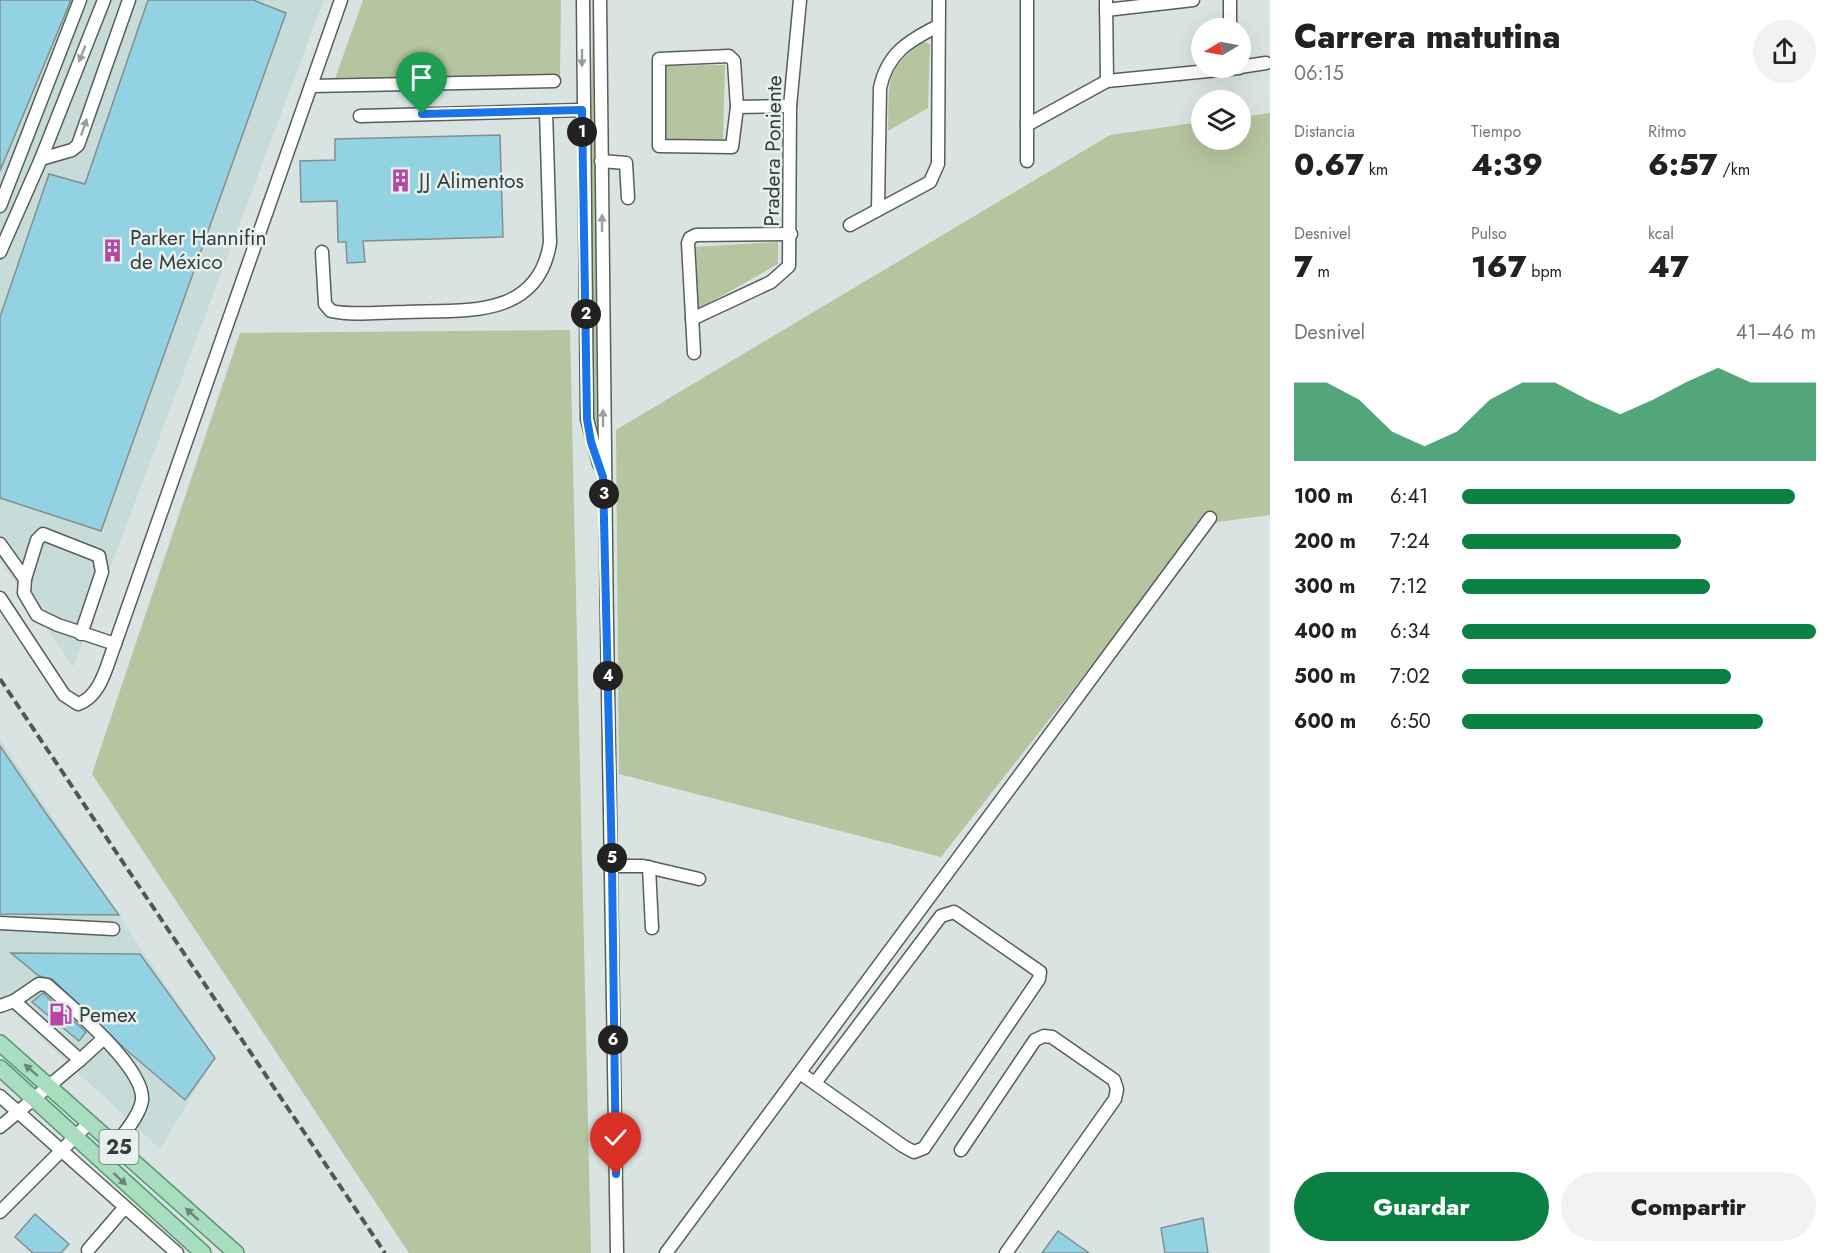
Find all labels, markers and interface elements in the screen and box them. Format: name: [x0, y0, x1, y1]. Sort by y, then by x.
text: Carrera matutina: [1294, 13, 1561, 60]
north arrow: [1191, 18, 1251, 78]
map controls: [1191, 18, 1251, 150]
button: share: [1753, 20, 1816, 83]
one-way arrow: [77, 46, 87, 64]
one-way arrow: [577, 49, 587, 68]
pin: [396, 52, 447, 114]
text: 06:15: [1294, 59, 1344, 88]
icon: arrive: [405, 61, 438, 94]
street label: Pradera Poniente: [757, 75, 789, 227]
button: layers: [1191, 90, 1251, 150]
pin: 1: [567, 117, 597, 147]
one-way arrow: [80, 118, 90, 136]
text: 1: [578, 120, 586, 143]
text: Distancia: [1294, 120, 1355, 143]
text: Tiempo: [1471, 120, 1521, 143]
text: Ritmo: [1648, 120, 1686, 143]
text: 0.67: [1294, 143, 1364, 186]
text: 4:39: [1471, 143, 1543, 186]
text: 6:57: [1648, 143, 1718, 186]
text: km: [1364, 158, 1388, 181]
text: /km: [1718, 158, 1750, 181]
place label: JJ Alimentos: [416, 166, 524, 196]
building icon: JJ Alimentos: [388, 168, 414, 194]
one-way arrow: [597, 214, 607, 233]
text: Desnivel: [1294, 222, 1351, 245]
text: Pulso: [1471, 222, 1507, 245]
text: kcal: [1648, 222, 1674, 245]
place label: Parker Hannifin de México: [130, 223, 267, 277]
building icon: Parker Hannifin de México: [99, 237, 125, 263]
text: 7: [1294, 245, 1313, 288]
text: 167: [1471, 245, 1527, 288]
text: 47: [1648, 245, 1689, 288]
text: m: [1313, 260, 1330, 283]
text: bpm: [1527, 260, 1562, 283]
pin: 2: [571, 299, 601, 329]
text: 2: [581, 302, 591, 325]
text: Desnivel: [1294, 318, 1365, 347]
text: 41–46 m: [1736, 318, 1816, 347]
one-way arrow: [598, 409, 608, 428]
pin: 3: [589, 479, 619, 509]
text: 3: [599, 482, 609, 505]
text: 100 m: [1294, 482, 1353, 511]
text: 6:41: [1390, 482, 1428, 511]
text: 200 m: [1294, 527, 1356, 556]
text: 7:24: [1390, 527, 1430, 556]
text: 300 m: [1294, 572, 1355, 601]
text: 7:12: [1390, 572, 1427, 601]
text: 400 m: [1294, 617, 1357, 646]
text: 6:34: [1390, 617, 1430, 646]
pin: 4: [593, 661, 623, 691]
text: 500 m: [1294, 662, 1356, 691]
text: 7:02: [1390, 662, 1430, 691]
text: 4: [602, 664, 614, 687]
text: 600 m: [1294, 707, 1356, 736]
text: 6:50: [1390, 707, 1431, 736]
pin: 5: [597, 843, 627, 873]
text: 5: [607, 846, 617, 869]
place label: Pemex: [79, 1000, 137, 1030]
fuel station icon: Pemex: [48, 1002, 74, 1028]
pin: 6: [598, 1025, 628, 1055]
text: 6: [608, 1028, 618, 1051]
one-way arrow: [23, 1064, 39, 1077]
pin: [590, 1112, 641, 1174]
icon: check: [599, 1121, 632, 1154]
road number: 25: [100, 1130, 138, 1164]
one-way arrow: [113, 1172, 128, 1186]
button: Guardar: [1294, 1172, 1549, 1241]
button: Compartir: [1561, 1172, 1816, 1241]
one-way arrow: [185, 1207, 200, 1221]

